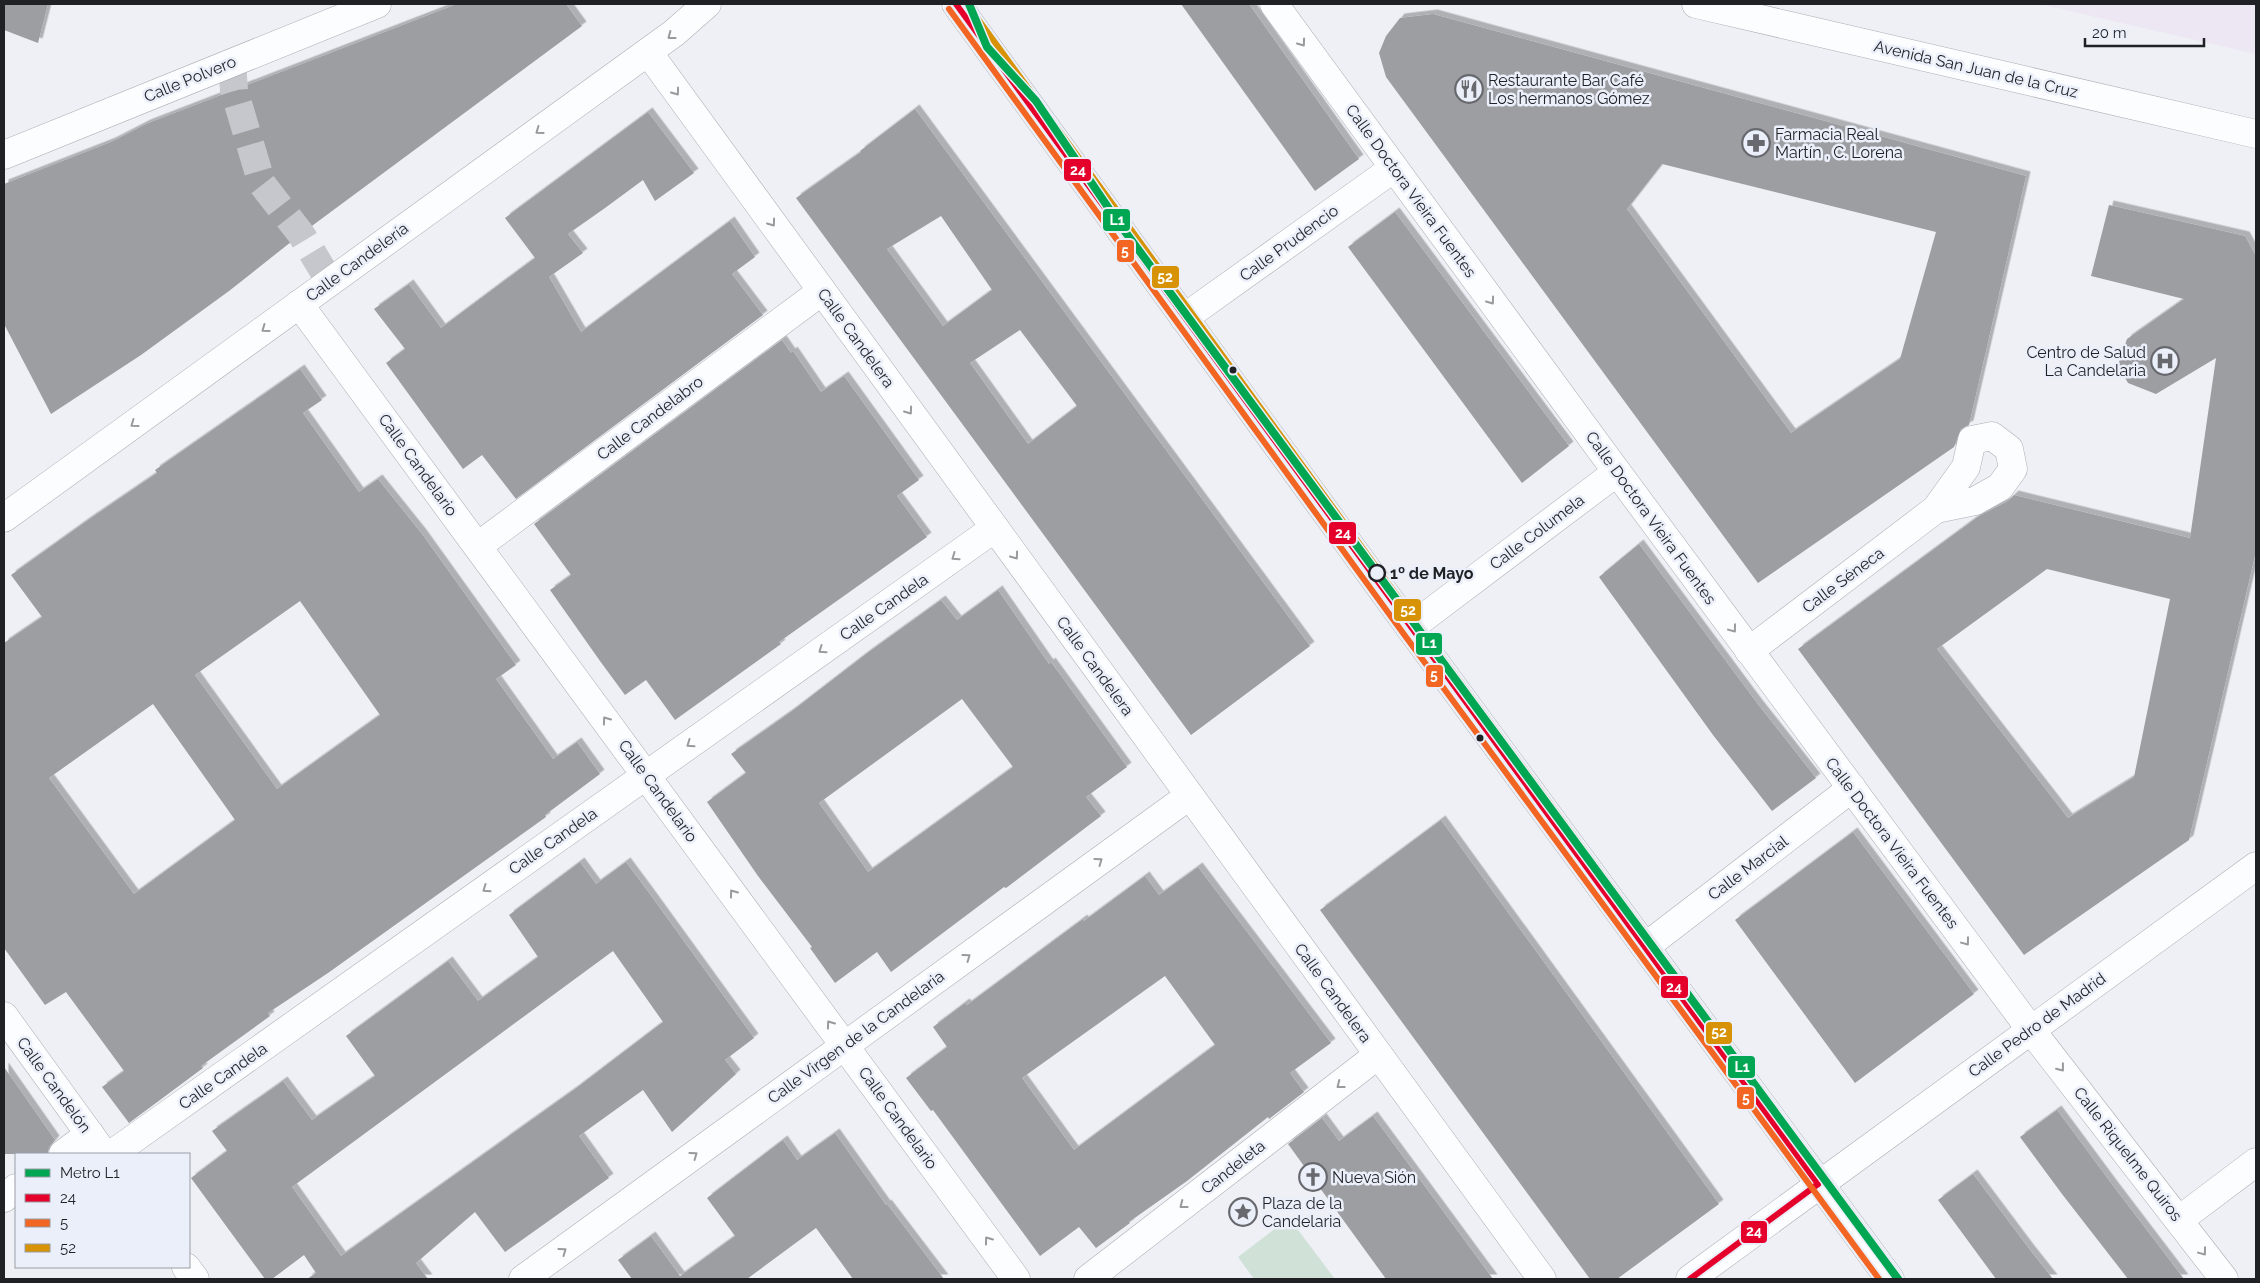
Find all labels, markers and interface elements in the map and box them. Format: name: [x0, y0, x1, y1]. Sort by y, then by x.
scale bar: [2085, 15, 2204, 47]
text: 20 m: [2092, 24, 2127, 42]
one-way arrow: [668, 30, 677, 38]
street label: Avenida San Juan de la Cruz: [1872, 36, 2080, 102]
one-way arrow: [1297, 37, 1305, 46]
street label: Calle Polvero: [141, 52, 239, 106]
place label: Restaurante Bar Café Los hermanos Gómez: [1488, 71, 1650, 108]
restaurant icon: Restaurante Bar Café Los hermanos Gómez: [1454, 74, 1484, 104]
one-way arrow: [670, 86, 679, 95]
street label: Calle Doctora Vieira Fuentes: [1342, 101, 1480, 281]
one-way arrow: [535, 125, 545, 134]
place label: Farmacia Real Martín , C. Lorena: [1775, 125, 1903, 162]
pharmacy icon: Farmacia Real Martín , C. Lorena: [1741, 128, 1771, 158]
line badge: 24: [1063, 158, 1092, 182]
text: 24: [1070, 162, 1086, 178]
street label: Calle Prudencio: [1236, 201, 1342, 285]
line badge: L1: [1102, 208, 1131, 232]
text: L1: [1109, 212, 1125, 228]
one-way arrow: [766, 217, 775, 227]
street label: Calle Candelería: [302, 219, 412, 305]
line badge: 5: [1116, 239, 1135, 263]
text: 5: [1121, 243, 1129, 259]
line badge: 52: [1151, 265, 1180, 289]
text: 52: [1157, 269, 1173, 285]
street label: Calle Candelera: [814, 285, 898, 391]
one-way arrow: [1486, 295, 1494, 304]
one-way arrow: [262, 322, 271, 332]
place label: Centro de Salud La Candelaria: [2026, 343, 2146, 380]
hospital icon: Centro de Salud La Candelaria: [2150, 346, 2180, 376]
unlabelled marker: [1228, 365, 1238, 375]
street label: Calle Candelabro: [593, 372, 707, 464]
one-way arrow: [903, 405, 912, 415]
street label: Calle Candelario: [374, 410, 462, 520]
one-way arrow: [130, 418, 140, 427]
street label: Calle Doctora Vieira Fuentes: [1582, 428, 1720, 608]
street label: Calle Columela: [1486, 490, 1588, 574]
line badge: 24: [1328, 521, 1357, 545]
text: 24: [1335, 525, 1351, 541]
street label: Calle Séneca: [1798, 543, 1888, 617]
one-way arrow: [1009, 550, 1018, 560]
one-way arrow: [951, 551, 961, 560]
marker: 1º de Mayo: [1368, 564, 1386, 582]
place label: 1º de Mayo: [1390, 564, 1474, 583]
street label: Calle Candela: [836, 570, 932, 644]
line badge: 52: [1393, 598, 1422, 622]
text: 52: [1400, 602, 1416, 618]
street label: Calle Candelera: [1053, 613, 1137, 719]
one-way arrow: [1727, 623, 1736, 633]
line badge: L1: [1415, 632, 1443, 656]
text: L1: [1421, 635, 1437, 651]
one-way arrow: [818, 644, 828, 653]
line badge: 5: [1425, 664, 1444, 688]
text: 5: [1430, 667, 1438, 683]
one-way arrow: [603, 716, 612, 726]
unlabelled marker: [1475, 733, 1485, 743]
street label: Calle Candelario: [614, 736, 702, 846]
one-way arrow: [686, 738, 696, 747]
street label: Calle Doctora Vieira Fuentes: [1821, 754, 1963, 932]
street label: Calle Candela: [505, 804, 601, 878]
street label: Calle Marcial: [1704, 831, 1792, 904]
one-way arrow: [1093, 859, 1102, 867]
one-way arrow: [482, 883, 492, 892]
one-way arrow: [730, 889, 739, 899]
one-way arrow: [1960, 936, 1969, 946]
street label: Calle Candelera: [1291, 940, 1375, 1046]
one-way arrow: [961, 954, 971, 963]
street label: Calle Virgen de la Candelaria: [764, 967, 948, 1107]
street label: Calle Pedro de Madrid: [1965, 969, 2109, 1081]
line badge: 24: [1660, 975, 1689, 999]
text: 24: [1666, 979, 1682, 995]
one-way arrow: [827, 1021, 835, 1030]
line badge: 52: [1705, 1021, 1733, 1045]
text: 52: [1711, 1024, 1727, 1040]
street label: Calle Candelón: [13, 1034, 95, 1136]
street label: Calle Candela: [175, 1039, 271, 1113]
line badge: L1: [1727, 1055, 1756, 1079]
text: L1: [1734, 1059, 1750, 1075]
one-way arrow: [2055, 1062, 2063, 1071]
street label: Calle Candelario: [854, 1063, 942, 1173]
one-way arrow: [1337, 1079, 1346, 1087]
street label: Calle Riquelme Quiros: [2070, 1083, 2186, 1225]
line badge: 5: [1736, 1086, 1755, 1110]
text: 5: [1742, 1090, 1750, 1106]
street label: Candeleta: [1197, 1136, 1269, 1198]
one-way arrow: [688, 1152, 698, 1161]
legend: [15, 1153, 190, 1268]
church icon: Nueva Sión: [1298, 1162, 1328, 1192]
text: Metro L1: [60, 1164, 120, 1182]
place label: Nueva Sión: [1332, 1168, 1416, 1187]
text: 24: [60, 1189, 76, 1207]
place label: Plaza de la Candelaria: [1262, 1194, 1342, 1231]
place icon: Plaza de la Candelaria: [1228, 1197, 1258, 1227]
one-way arrow: [1180, 1200, 1189, 1208]
text: 5: [60, 1214, 68, 1232]
line badge: 24: [1740, 1220, 1768, 1244]
text: 24: [1746, 1223, 1762, 1239]
one-way arrow: [985, 1236, 994, 1246]
text: 52: [60, 1239, 76, 1257]
one-way arrow: [2198, 1246, 2206, 1255]
one-way arrow: [557, 1248, 566, 1256]

